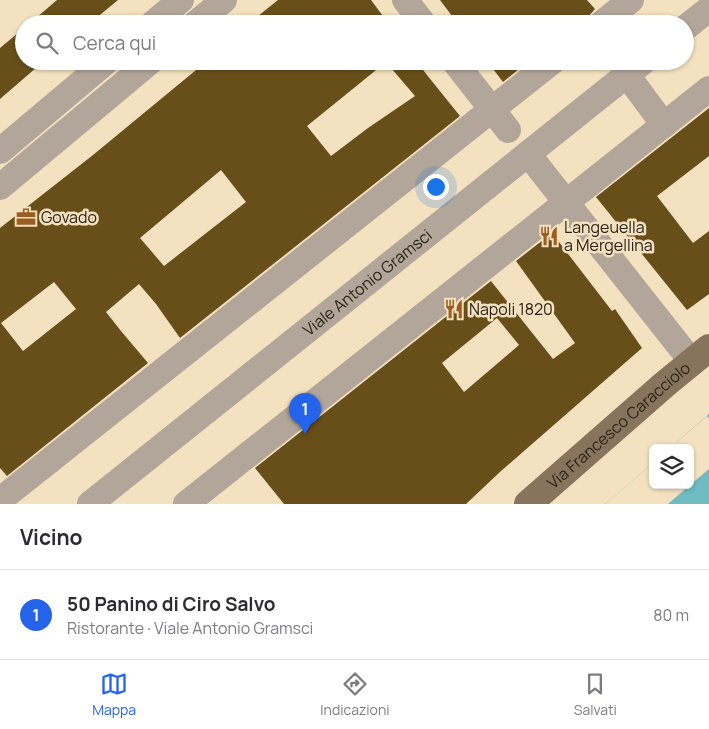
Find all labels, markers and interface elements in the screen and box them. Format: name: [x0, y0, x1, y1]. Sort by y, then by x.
search box: [15, 15, 694, 70]
icon: search: [33, 29, 61, 57]
text: Cerca qui: [73, 30, 156, 56]
your location: [423, 174, 449, 200]
office icon: Govado: [15, 206, 37, 228]
place label: Govado: [41, 206, 97, 228]
place label: Langeuella a Mergellina: [564, 216, 653, 256]
street label: Viale Antonio Gramsci: [298, 224, 436, 341]
restaurant icon: Langeuella a Mergellina: [538, 225, 560, 247]
restaurant icon: Napoli 1820: [443, 298, 465, 320]
place label: Napoli 1820: [469, 298, 553, 320]
street label: Via Francesco Caracciolo: [542, 357, 695, 494]
pin: 1: [289, 393, 321, 434]
map controls: [649, 444, 694, 489]
button: layers: [649, 444, 694, 489]
text: Vicino: [20, 523, 83, 551]
text: 50 Panino di Ciro Salvo: [67, 591, 276, 617]
text: 1: [32, 604, 40, 626]
text: 80 m: [653, 604, 689, 626]
text: Ristorante · Viale Antonio Gramsci: [67, 617, 313, 639]
tab: Mappa: [92, 670, 136, 719]
tab: Indicazioni: [320, 670, 389, 719]
tab: Salvati: [574, 670, 617, 719]

